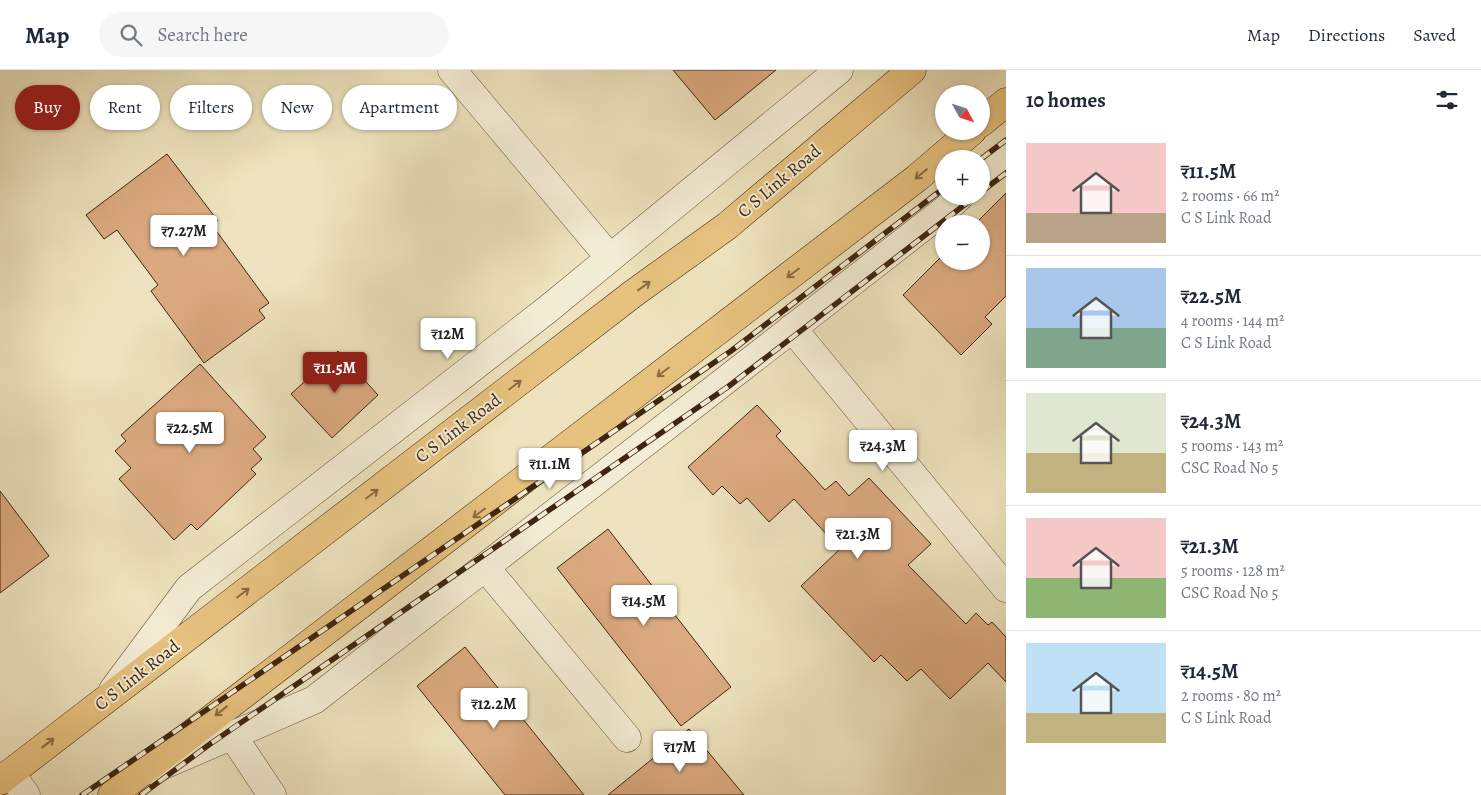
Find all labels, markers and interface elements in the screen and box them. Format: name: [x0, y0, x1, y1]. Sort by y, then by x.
search box: [99, 12, 449, 57]
text: Map: [25, 19, 69, 51]
icon: search: [117, 21, 145, 49]
text: Search here: [157, 22, 248, 48]
text: Map: [1247, 23, 1280, 47]
text: Directions: [1308, 23, 1385, 47]
text: Saved: [1413, 23, 1456, 47]
chip: Buy: [15, 85, 80, 130]
chip: Rent: [90, 85, 160, 130]
chip: Filters: [170, 85, 252, 130]
chip: New: [262, 85, 332, 130]
chip: Apartment: [342, 85, 457, 130]
north arrow: [935, 85, 990, 140]
map controls: [935, 85, 990, 270]
text: 10 homes: [1026, 86, 1106, 114]
icon: filters: [1433, 86, 1461, 114]
street label: C S Link Road: [732, 139, 826, 223]
button: +: [935, 150, 990, 205]
text: ₹11.5M: [1181, 157, 1236, 185]
icon: home: [1066, 163, 1126, 223]
one-way arrow: [915, 169, 928, 180]
text: 2 rooms · 66 m²: [1181, 185, 1279, 207]
text: C S Link Road: [1181, 207, 1272, 229]
pin: ₹7.27M: [143, 214, 225, 257]
button: −: [935, 215, 990, 270]
text: ₹7.27M: [161, 220, 207, 242]
one-way arrow: [787, 268, 800, 279]
one-way arrow: [637, 281, 651, 291]
text: ₹22.5M: [1181, 282, 1242, 310]
icon: home: [1066, 288, 1126, 348]
text: 4 rooms · 144 m²: [1181, 310, 1284, 332]
pin: ₹12M: [418, 318, 478, 360]
text: ₹12M: [432, 323, 464, 345]
text: C S Link Road: [1181, 332, 1272, 354]
pin: ₹11.5M: [294, 352, 376, 394]
text: ₹11.5M: [314, 357, 356, 379]
one-way arrow: [657, 366, 670, 377]
one-way arrow: [508, 379, 521, 390]
street label: C S Link Road: [410, 388, 506, 468]
text: ₹24.3M: [1181, 407, 1241, 435]
pin: ₹22.5M: [149, 412, 231, 454]
icon: home: [1066, 413, 1126, 473]
text: ₹22.5M: [167, 417, 213, 439]
pin: ₹24.3M: [842, 430, 924, 472]
text: ₹24.3M: [860, 435, 906, 457]
text: 5 rooms · 143 m²: [1181, 435, 1283, 457]
pin: ₹11.1M: [509, 448, 591, 490]
text: ₹11.1M: [529, 453, 571, 475]
text: CSC Road No 5: [1181, 457, 1278, 479]
one-way arrow: [365, 489, 379, 499]
one-way arrow: [472, 508, 486, 518]
pin: ₹21.3M: [817, 518, 899, 560]
text: ₹21.3M: [836, 523, 880, 545]
text: ₹21.3M: [1181, 532, 1239, 560]
icon: home: [1066, 538, 1126, 598]
text: 5 rooms · 128 m²: [1181, 560, 1285, 582]
text: CSC Road No 5: [1181, 582, 1278, 604]
pin: ₹14.5M: [603, 584, 685, 627]
one-way arrow: [236, 587, 249, 598]
text: ₹14.5M: [622, 590, 666, 612]
street label: C S Link Road: [89, 634, 185, 716]
text: ₹14.5M: [1181, 657, 1239, 685]
icon: home: [1066, 663, 1126, 723]
text: 2 rooms · 80 m²: [1181, 685, 1281, 707]
pin: ₹12.2M: [453, 688, 535, 730]
text: ₹12.2M: [471, 693, 517, 715]
one-way arrow: [215, 705, 228, 716]
text: C S Link Road: [1181, 707, 1272, 729]
pin: ₹17M: [650, 730, 710, 773]
text: ₹17M: [664, 736, 696, 758]
one-way arrow: [42, 738, 55, 749]

